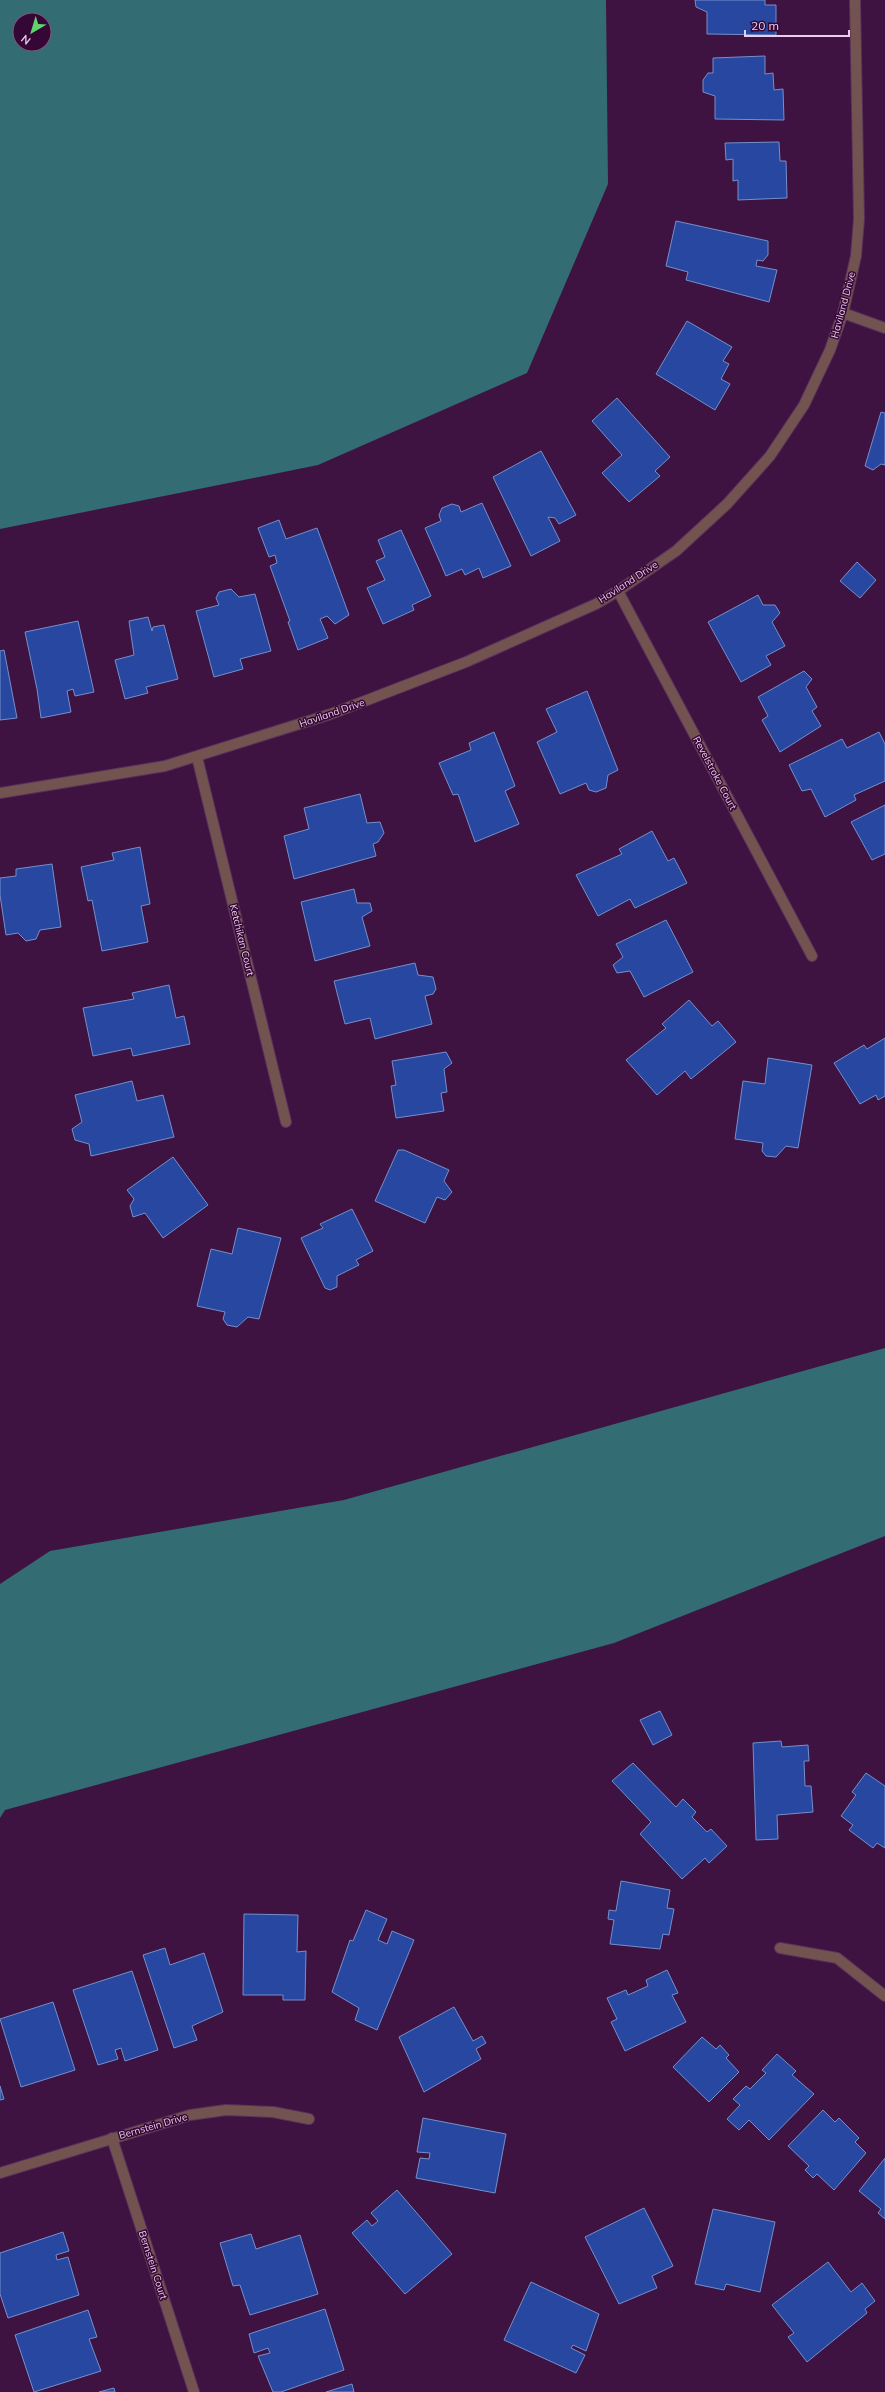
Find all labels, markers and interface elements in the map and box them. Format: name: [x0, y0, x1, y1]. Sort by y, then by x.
north arrow: [12, 12, 52, 52]
scale bar: [745, 12, 849, 38]
text: 20 m: [751, 18, 779, 33]
text: N: [18, 32, 33, 48]
street label: Haviland Drive: [828, 270, 858, 340]
street label: Haviland Drive: [596, 558, 660, 606]
street label: Haviland Drive: [298, 696, 366, 730]
street label: Revelstroke Court: [690, 734, 740, 812]
street label: Ketchikan Court: [227, 903, 257, 978]
street label: Bernstein Drive: [117, 2110, 189, 2142]
street label: Bernstein Court: [136, 2229, 170, 2302]

